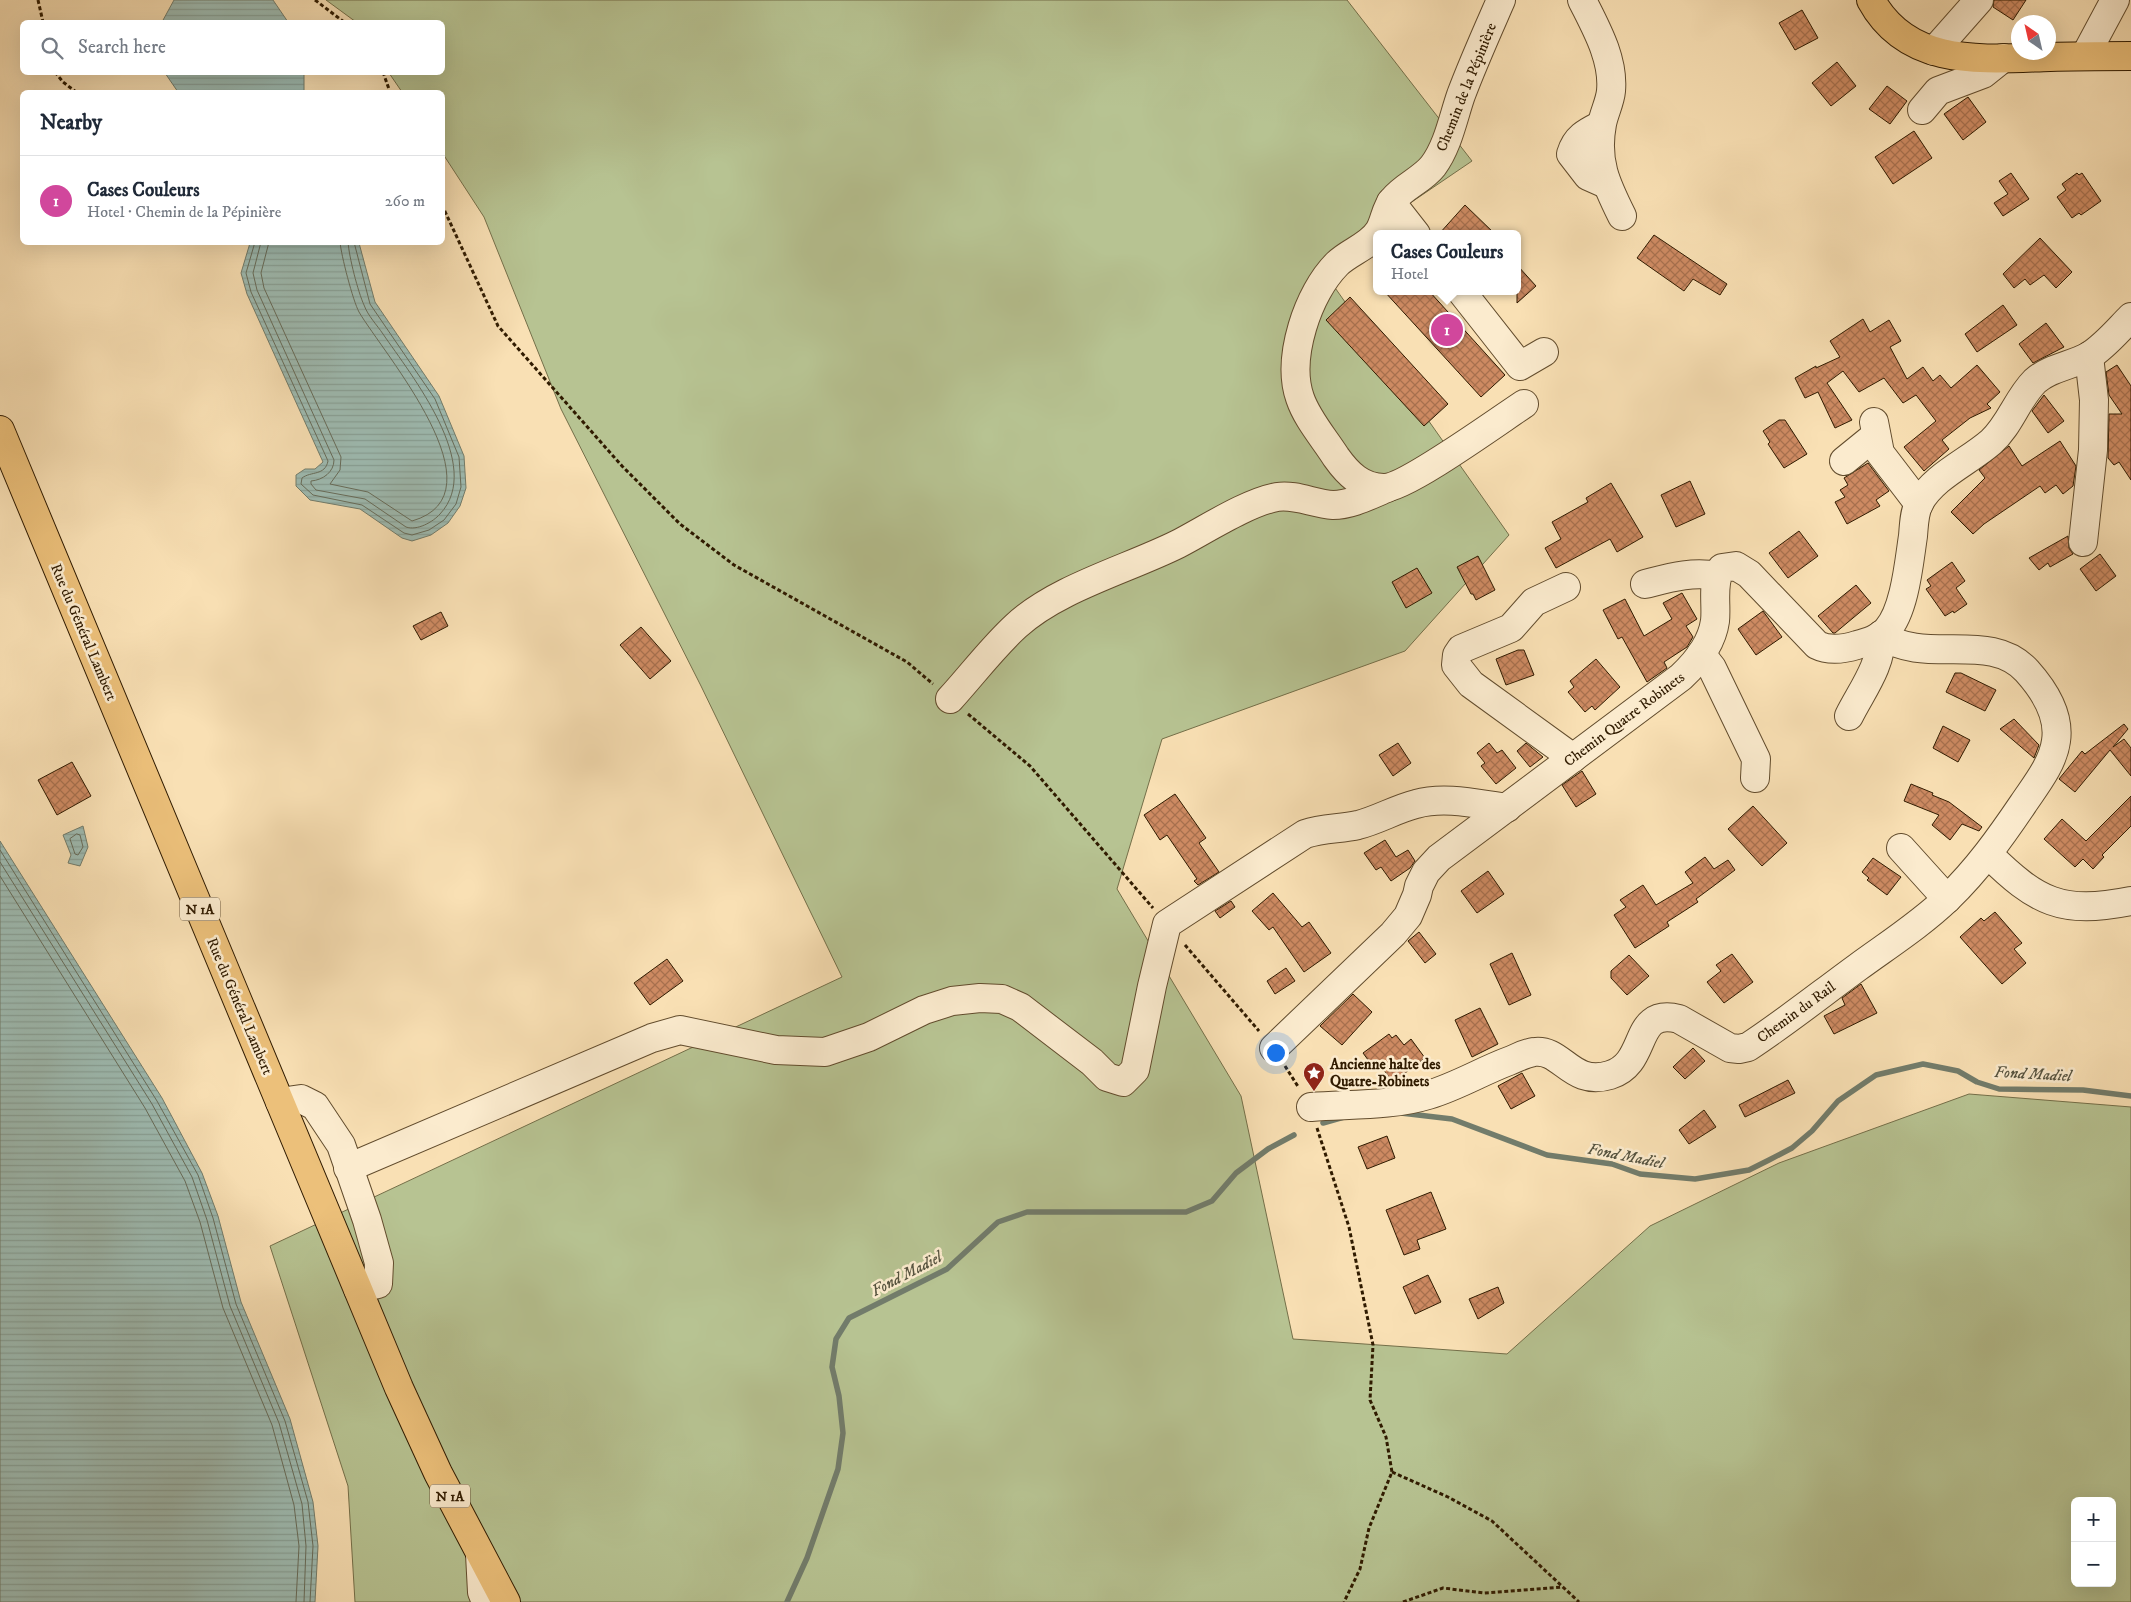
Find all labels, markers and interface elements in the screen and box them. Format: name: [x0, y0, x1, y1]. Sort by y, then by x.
north arrow: [2011, 15, 2056, 60]
search box: [20, 20, 445, 75]
street label: Chemin de la Pépinière: [1432, 20, 1501, 154]
icon: search: [38, 34, 66, 62]
text: Search here: [78, 36, 166, 59]
text: Nearby: [40, 110, 102, 136]
text: Cases Couleurs: [87, 179, 200, 202]
text: 1: [53, 191, 59, 211]
text: 260 m: [385, 191, 425, 211]
text: Hotel · Chemin de la Pépinière: [87, 202, 281, 222]
popup: [1373, 230, 1521, 295]
text: Cases Couleurs: [1391, 241, 1503, 264]
text: Hotel: [1391, 264, 1428, 284]
pin: 1: [1431, 311, 1463, 349]
street label: Rue du Général Lambert: [46, 561, 121, 704]
street label: Chemin Quatre Robinets: [1560, 668, 1689, 771]
road number: N 1A: [180, 898, 220, 921]
street label: Rue du Général Lambert: [202, 935, 277, 1078]
street label: Chemin du Rail: [1753, 977, 1840, 1047]
your location: [1263, 1040, 1289, 1066]
place label: Ancienne halte des Quatre-Robinets: [1329, 1055, 1441, 1091]
place icon: Ancienne halte des Quatre-Robinets: [1302, 1061, 1326, 1092]
water label: Fond Madiel: [1994, 1062, 2074, 1086]
water label: Fond Madiel: [1586, 1139, 1667, 1174]
water label: Fond Madiel: [868, 1246, 947, 1301]
road number: N 1A: [430, 1484, 470, 1508]
map controls: [2071, 1497, 2116, 1587]
button: +: [2071, 1497, 2116, 1542]
button: −: [2071, 1542, 2116, 1587]

